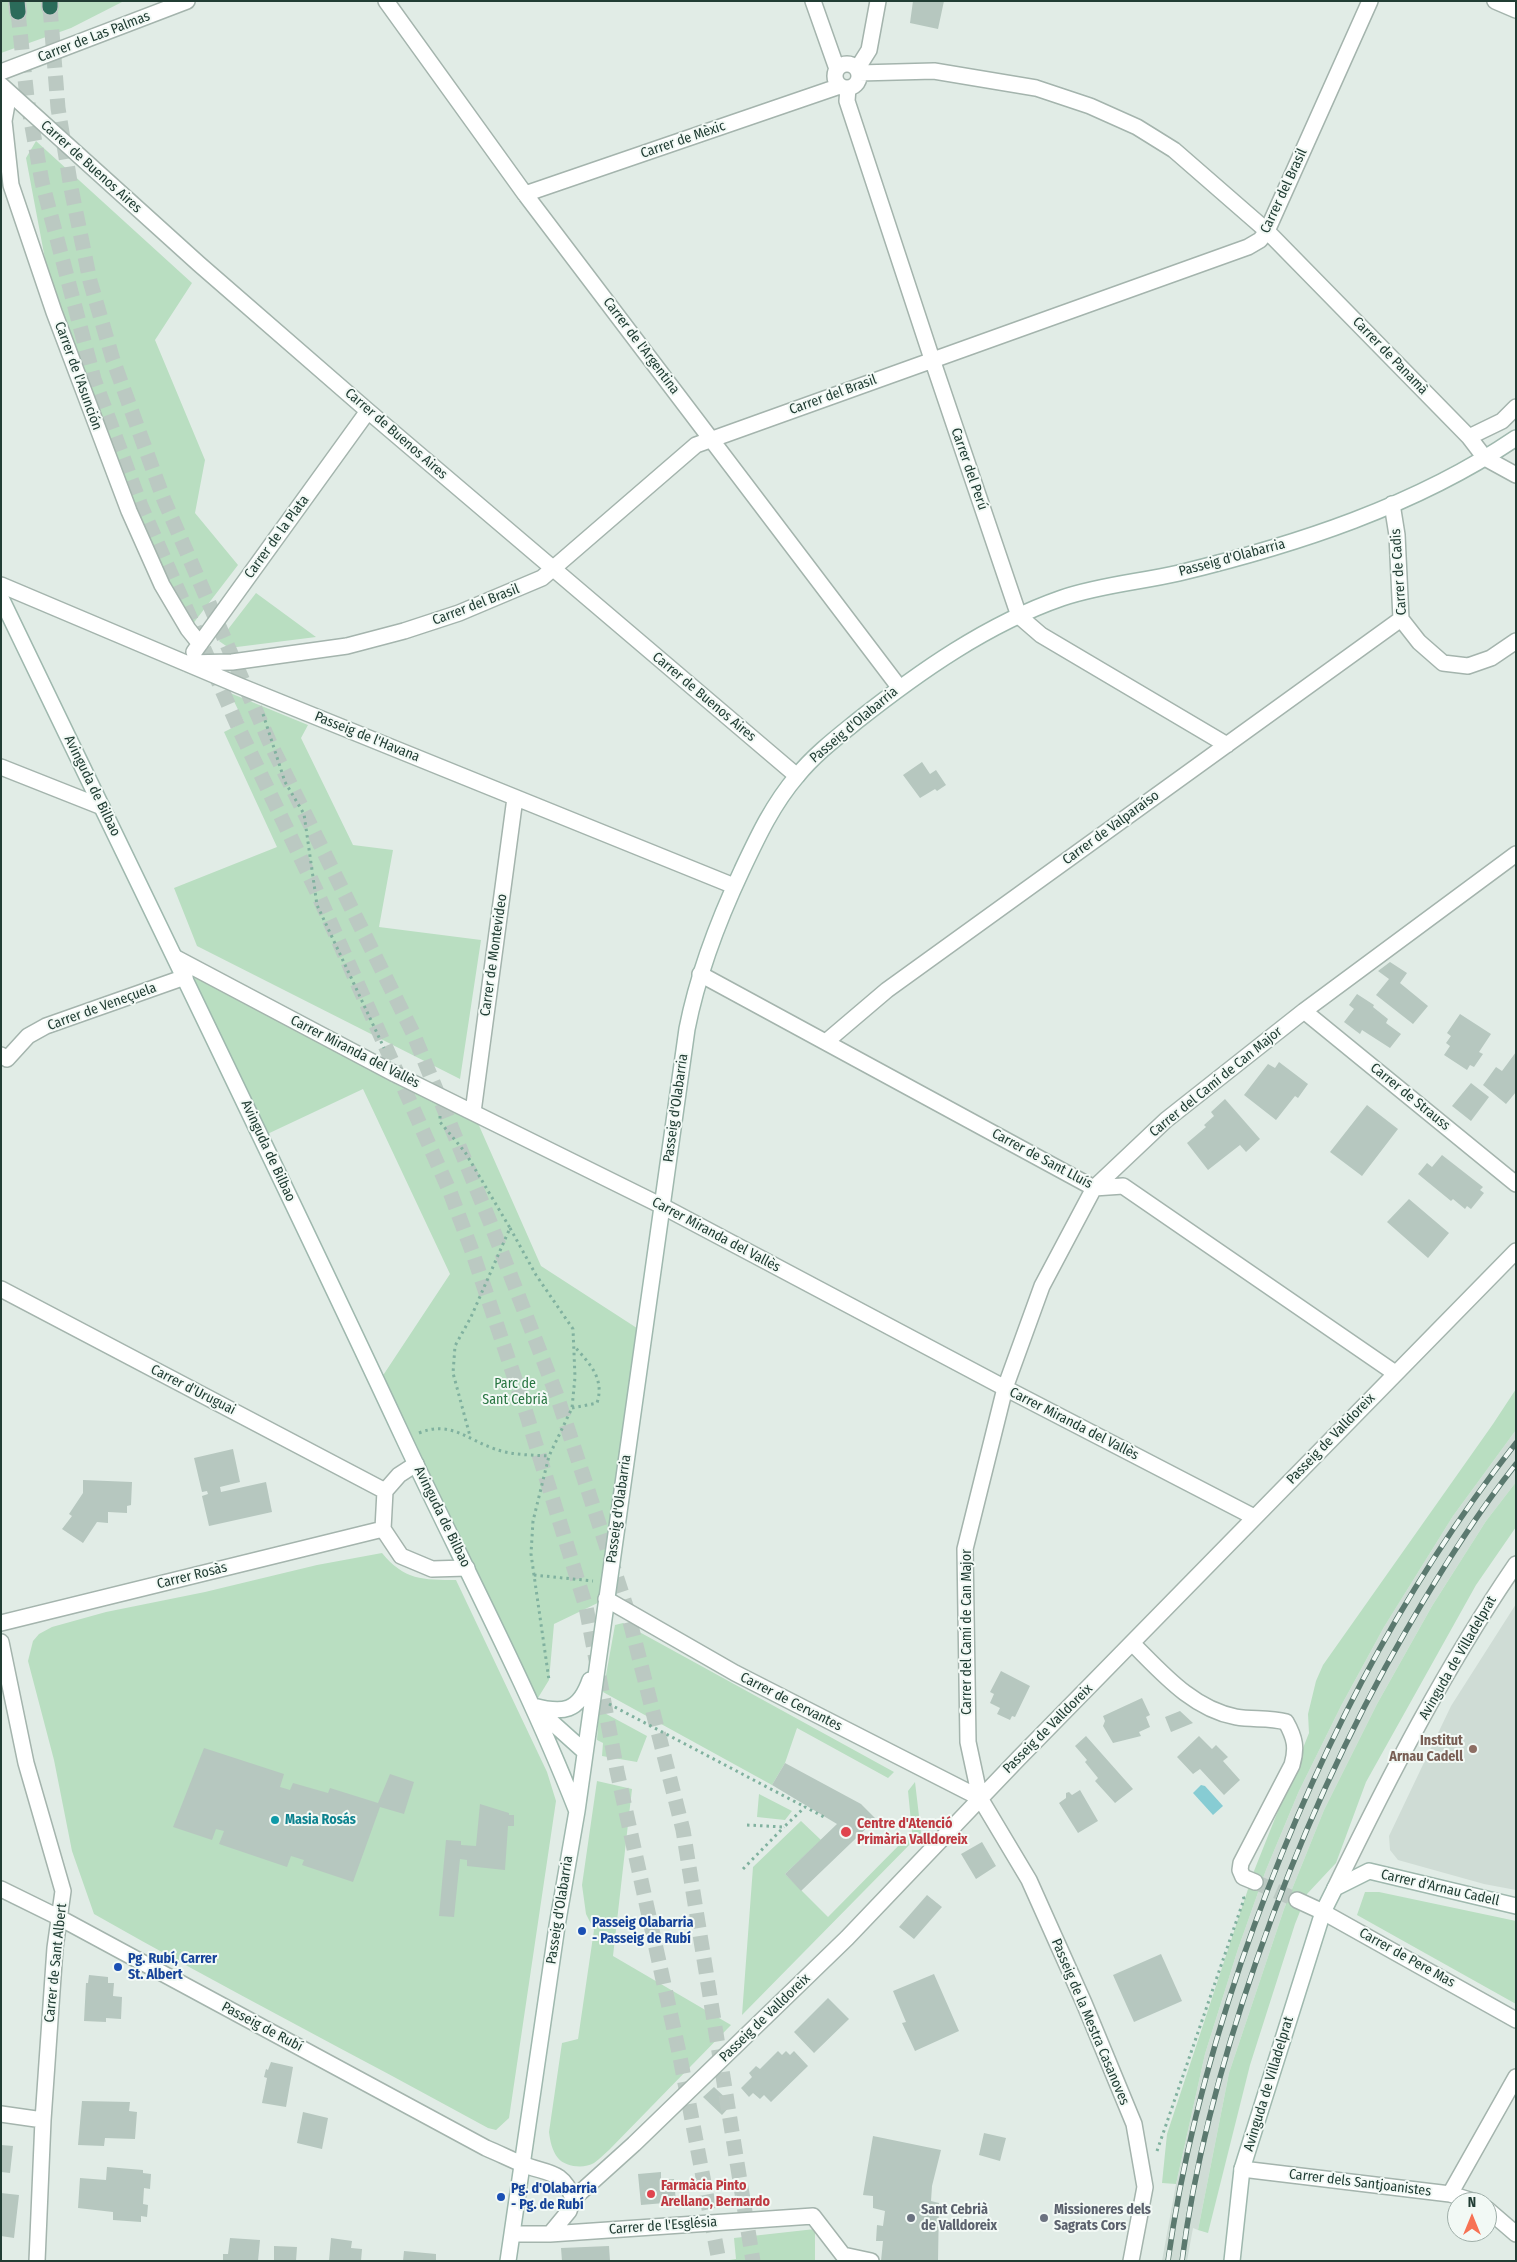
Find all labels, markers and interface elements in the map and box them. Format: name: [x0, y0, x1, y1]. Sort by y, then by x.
street label: Carrer de Las Palmas: [36, 8, 152, 66]
street label: Carrer de Buenos Aires: [37, 117, 145, 217]
street label: Carrer de Mèxic: [638, 118, 728, 162]
street label: Carrer del Brasil: [1257, 146, 1311, 236]
street label: Carrer de l'Argentina: [599, 294, 683, 398]
street label: Carrer de Panamà: [1349, 314, 1431, 398]
street label: Carrer de l'Asunción: [51, 319, 105, 433]
street label: Carrer del Brasil: [787, 371, 879, 419]
street label: Carrer de Buenos Aires: [341, 385, 451, 483]
street label: Carrer del Perú: [947, 426, 991, 512]
street label: Carrer de la Plata: [241, 492, 313, 582]
street label: Carrer de Cadis: [1388, 528, 1410, 616]
street label: Passeig d'Olabarria: [1177, 536, 1287, 580]
street label: Carrer del Brasil: [430, 581, 522, 629]
street label: Carrer de Buenos Aires: [649, 649, 759, 745]
street label: Passeig d'Olabarria: [807, 683, 901, 767]
street label: Passeig de l'Havana: [312, 708, 422, 766]
street label: Avinguda de Bilbao: [60, 733, 124, 839]
street label: Carrer de Valparaíso: [1059, 787, 1163, 869]
street label: Carrer de Montevideo: [477, 893, 511, 1017]
street label: Carrer de Veneçuela: [45, 980, 159, 1034]
street label: Carrer Miranda del Vallès: [287, 1012, 423, 1092]
street label: Carrer del Camí de Can Major: [1146, 1023, 1286, 1141]
street label: Passeig d'Olabarria: [660, 1053, 692, 1163]
street label: Carrer de Strauss: [1367, 1060, 1453, 1134]
street label: Avinguda de Bilbao: [237, 1098, 299, 1204]
street label: Carrer de Sant Lluís: [989, 1125, 1095, 1193]
street label: Carrer Miranda del Vallès: [649, 1194, 783, 1276]
street label: Carrer d'Uruguai: [148, 1361, 238, 1419]
park label: Parc de Sant Cebrià: [482, 1376, 548, 1408]
street label: Carrer Miranda del Vallès: [1006, 1384, 1142, 1464]
street label: Passeig de Valldoreix: [1283, 1390, 1379, 1488]
street label: Passeig d'Olabarria: [603, 1454, 635, 1564]
street label: Avinguda de Bilbao: [410, 1464, 474, 1570]
street label: Carrer del Camí de Can Major: [959, 1549, 975, 1715]
street label: Carrer Rosàs: [155, 1559, 229, 1593]
street label: Avinguda de Villadelprat: [1416, 1593, 1500, 1723]
street label: Carrer de Cervantes: [737, 1669, 845, 1735]
street label: Passeig de Valldoreix: [1000, 1681, 1096, 1777]
place label: Institut Arnau Cadell: [1389, 1733, 1463, 1765]
marker: Institut Arnau Cadell: [1467, 1743, 1479, 1755]
place label: Masia Rosás: [285, 1812, 356, 1828]
marker: Masia Rosás: [269, 1814, 281, 1826]
place label: Centre d'Atenció Primària Valldoreix: [857, 1816, 968, 1848]
marker: Centre d'Atenció Primària Valldoreix: [839, 1825, 853, 1839]
street label: Passeig d'Olabarria: [543, 1855, 577, 1965]
street label: Carrer d'Arnau Cadell: [1379, 1866, 1501, 1910]
street label: Carrer de Sant Albert: [41, 1902, 71, 2024]
place label: Passeig Olabarria - Passeig de Rubí: [592, 1915, 693, 1948]
marker: Passeig Olabarria - Passeig de Rubí: [576, 1925, 588, 1937]
street label: Carrer de Pere Mas: [1356, 1925, 1458, 1991]
street label: Passeig de la Mestra Casanoves: [1047, 1936, 1133, 2108]
place label: Pg. Rubí, Carrer St. Albert: [128, 1951, 217, 1984]
marker: Pg. Rubí, Carrer St. Albert: [112, 1961, 124, 1973]
street label: Passeig de Valldoreix: [716, 1970, 814, 2066]
street label: Passeig de Rubí: [219, 1999, 305, 2055]
street label: Avinguda de Villadelprat: [1241, 2015, 1297, 2153]
street label: Carrer dels Santjoanistes: [1288, 2166, 1432, 2200]
place label: Farmàcia Pinto Arellano, Bernardo: [661, 2178, 770, 2210]
place label: Pg. d'Olabarria - Pg. de Rubí: [511, 2181, 597, 2214]
marker: Farmàcia Pinto Arellano, Bernardo: [645, 2188, 657, 2200]
marker: Pg. d'Olabarria - Pg. de Rubí: [495, 2191, 507, 2203]
north arrow: [1447, 2192, 1497, 2242]
text: N: [1468, 2194, 1476, 2211]
place label: Sant Cebrià de Valldoreix: [921, 2202, 997, 2234]
place label: Missioneres dels Sagrats Cors: [1054, 2202, 1151, 2234]
marker: Sant Cebrià de Valldoreix: [905, 2212, 917, 2224]
marker: Missioneres dels Sagrats Cors: [1038, 2212, 1050, 2224]
street label: Carrer de l'Església: [608, 2214, 718, 2238]

